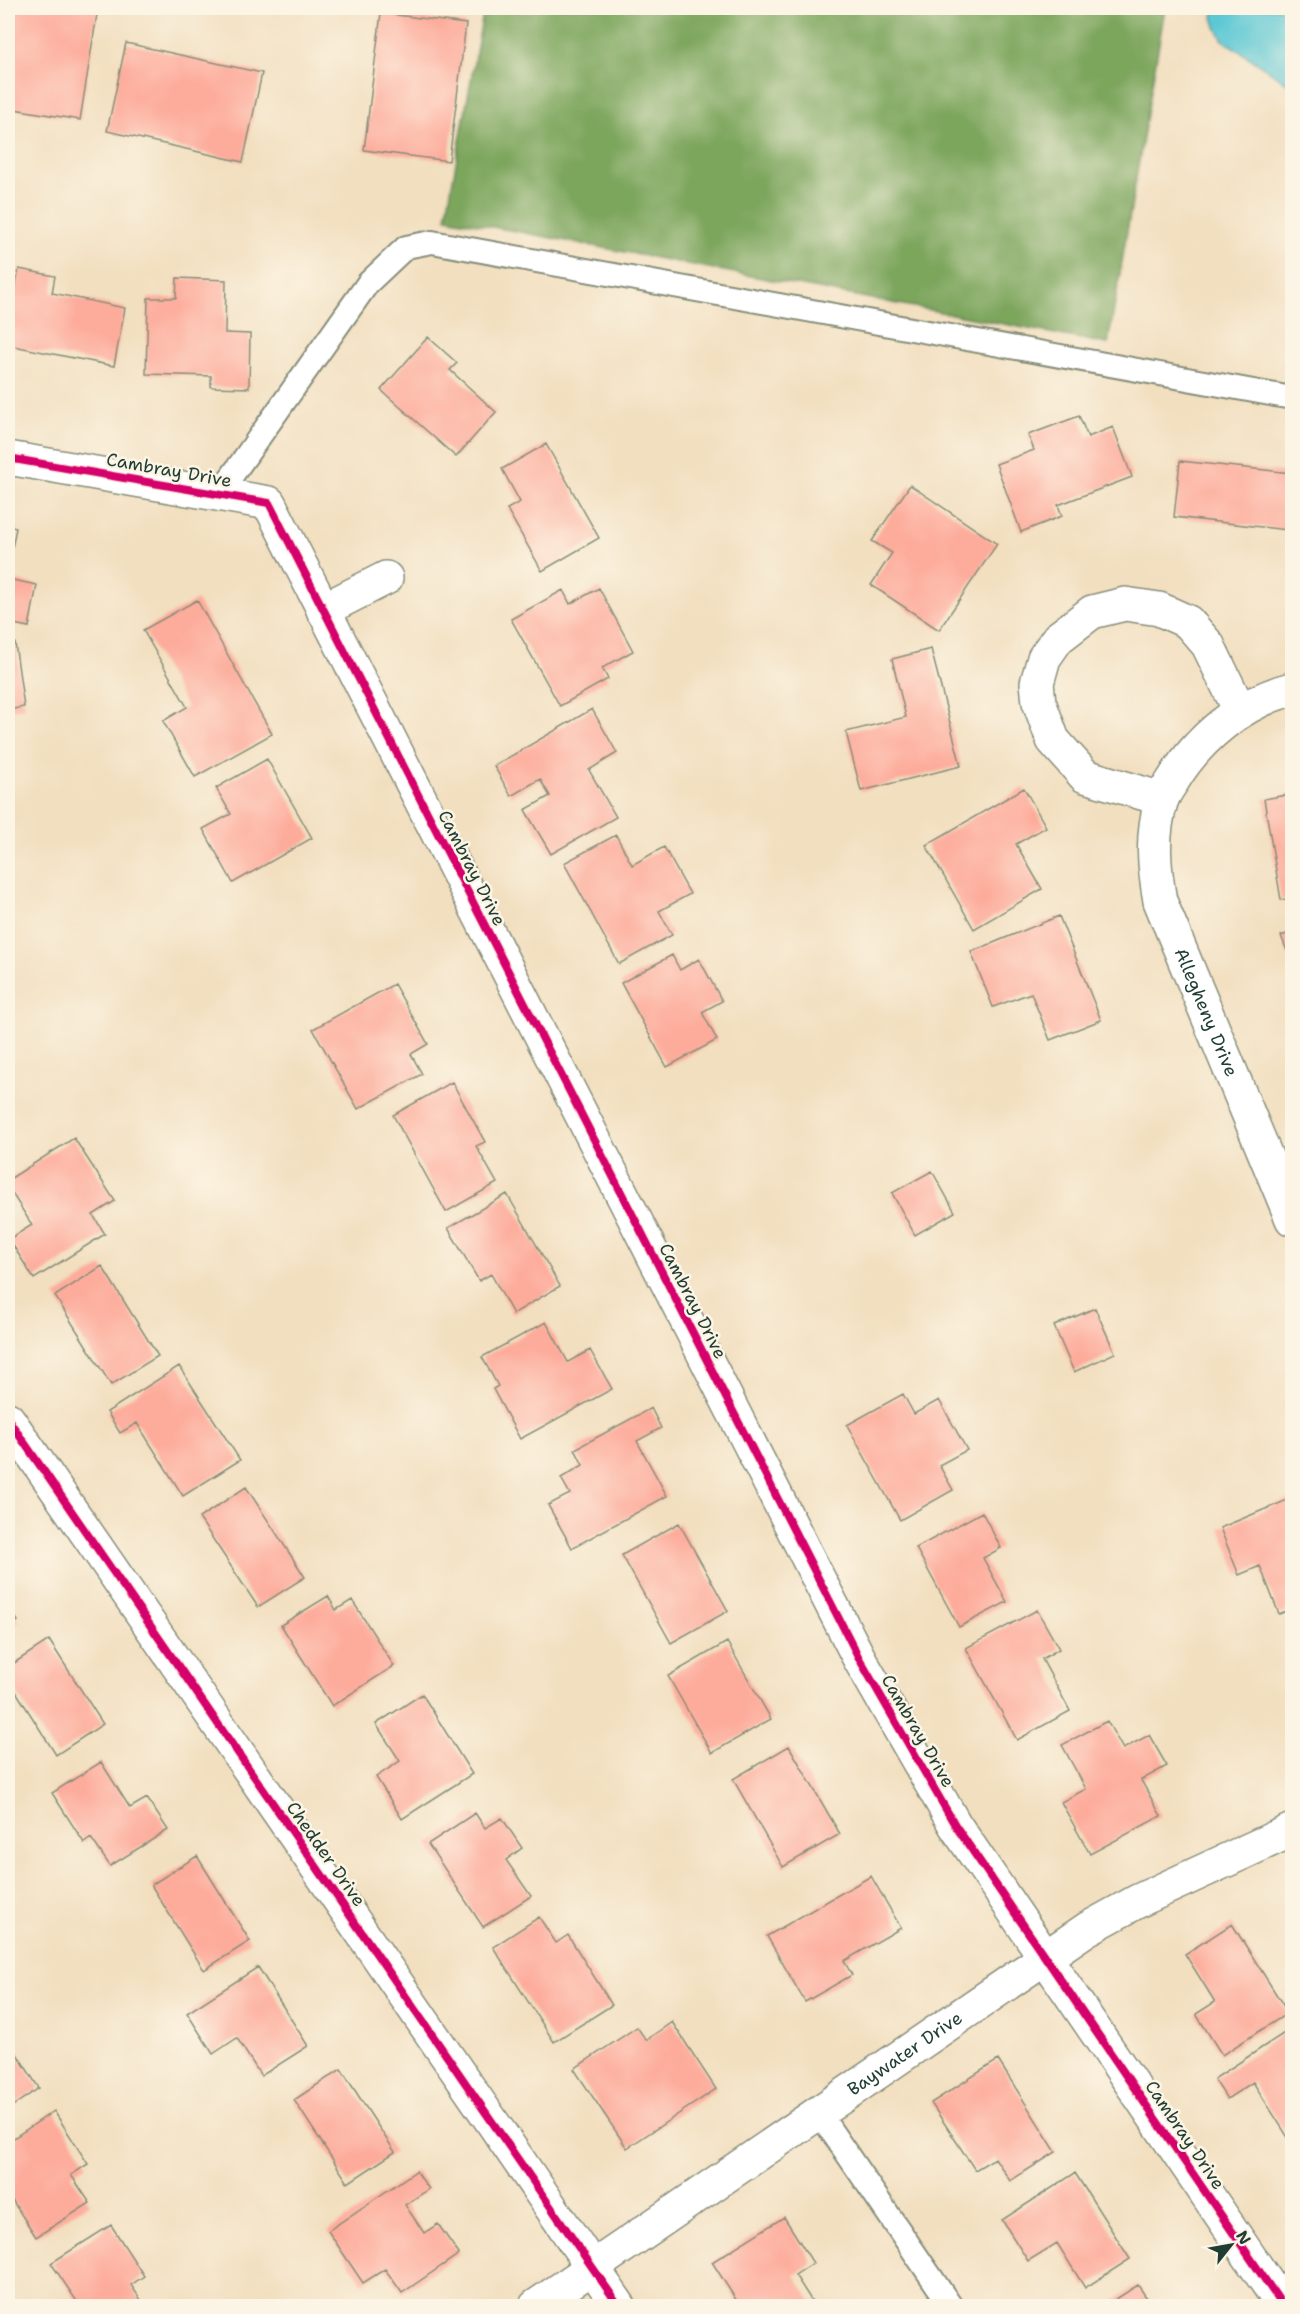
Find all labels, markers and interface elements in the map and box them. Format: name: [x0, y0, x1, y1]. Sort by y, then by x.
street label: Cambray Drive: [104, 447, 234, 493]
street label: Cambray Drive: [433, 806, 511, 930]
street label: Allegheny Drive: [1169, 944, 1244, 1080]
street label: Cambray Drive: [654, 1239, 732, 1363]
street label: Cambray Drive: [876, 1670, 960, 1792]
street label: Chedder Drive: [281, 1797, 371, 1911]
street label: Baywater Drive: [843, 2006, 967, 2101]
street label: Cambray Drive: [1140, 2076, 1230, 2194]
north arrow: [1201, 2215, 1261, 2275]
text: N: [1231, 2227, 1256, 2248]

